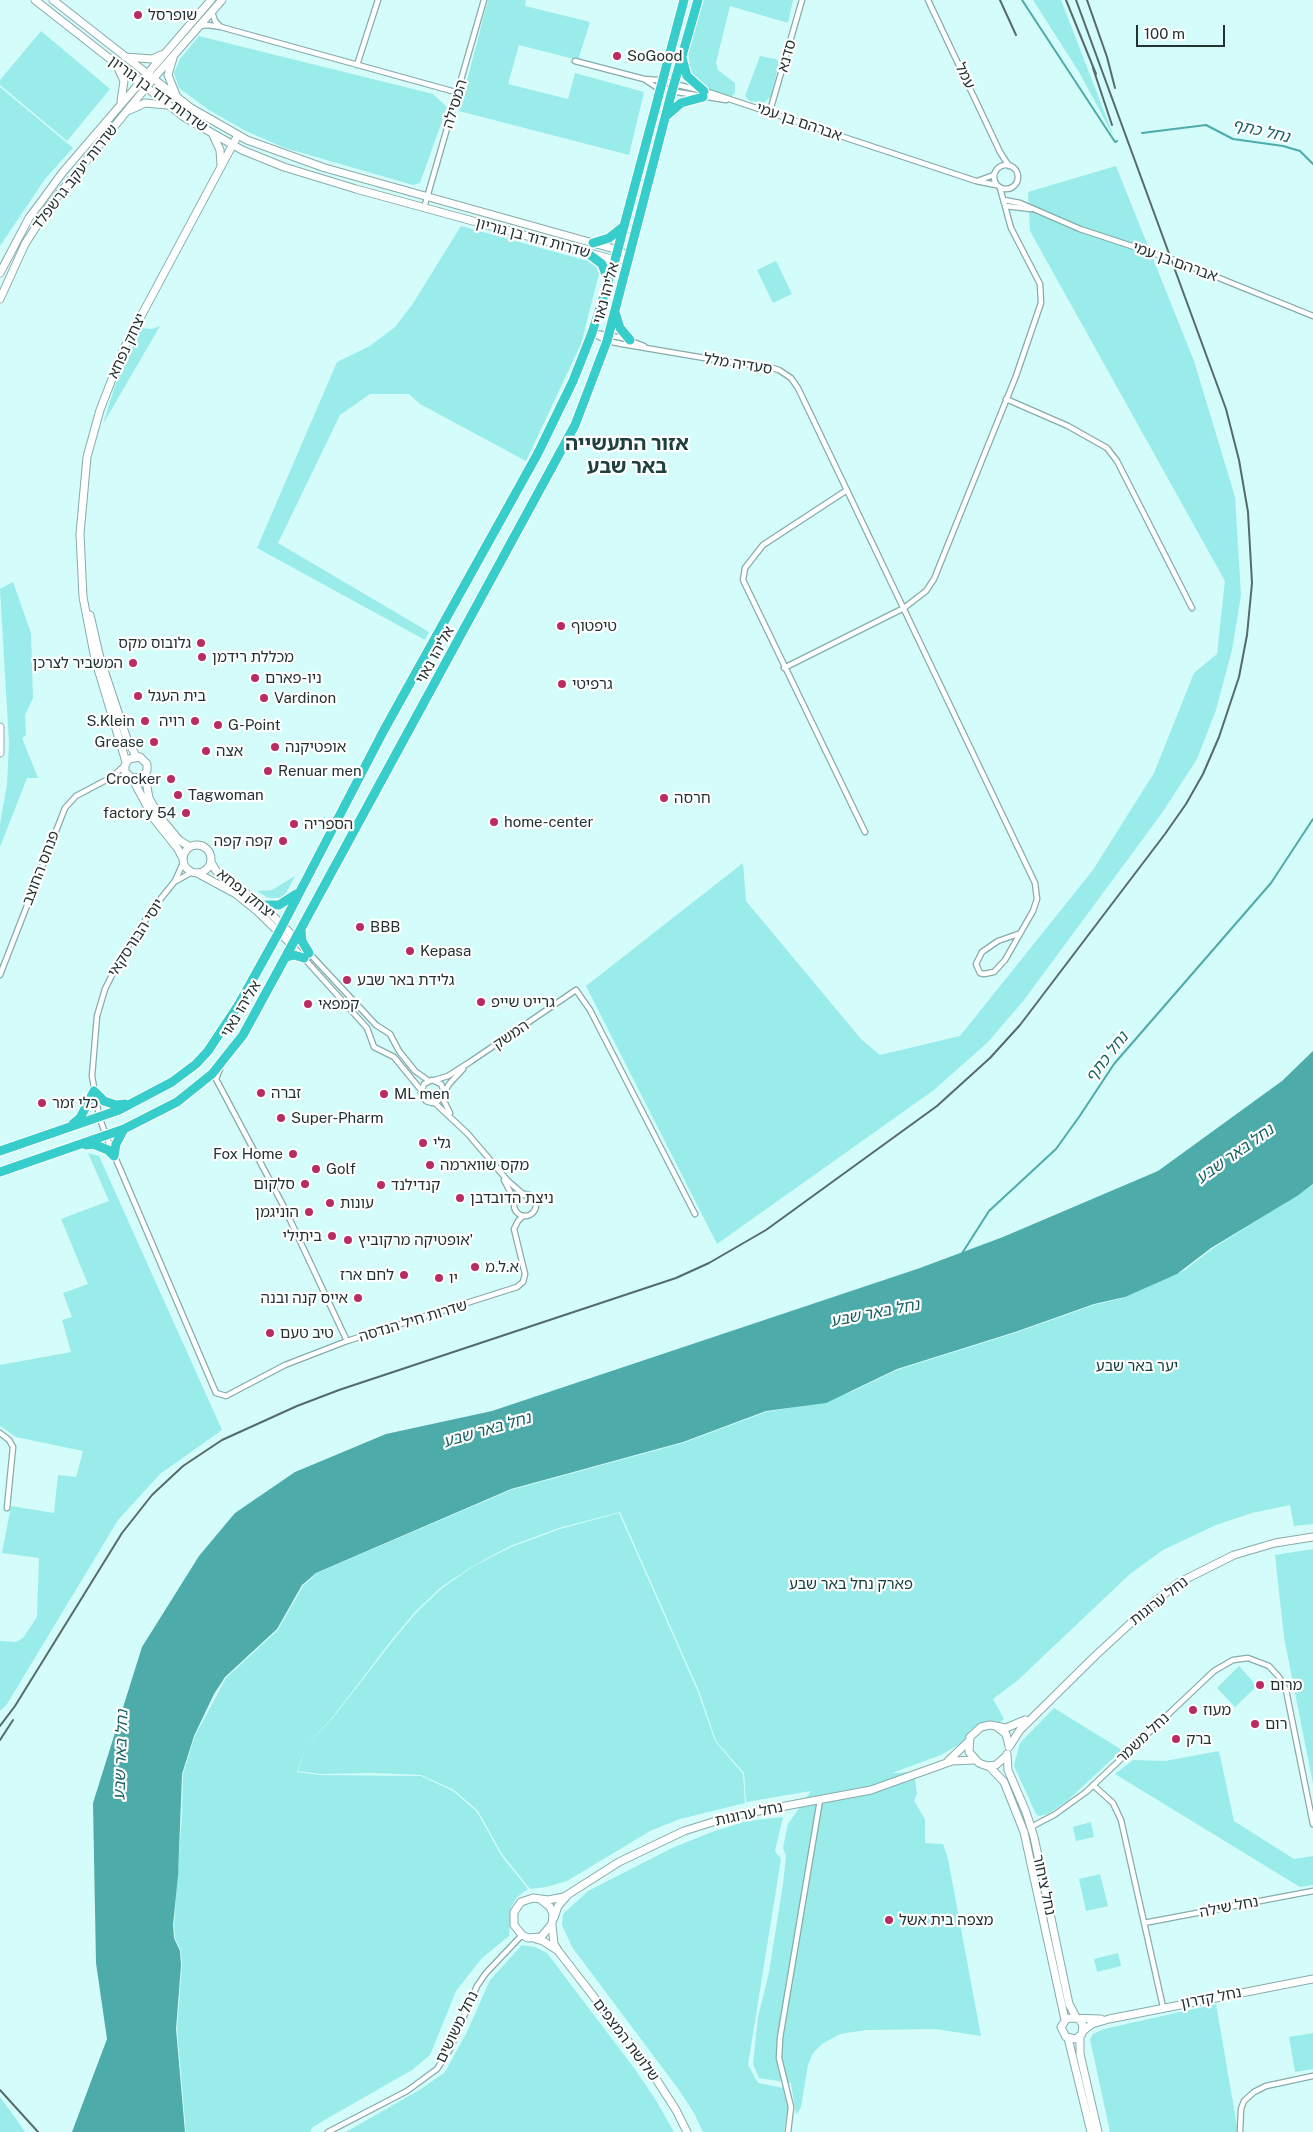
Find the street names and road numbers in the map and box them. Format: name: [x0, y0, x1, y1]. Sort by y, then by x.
street label: סדנא: [774, 38, 800, 74]
street label: שדרות דוד בן גוריון: [105, 52, 211, 136]
street label: עמל: [951, 60, 979, 92]
street label: המסילה: [439, 77, 471, 131]
street label: אברהם בן עמי: [754, 99, 844, 145]
street label: שדרות יעקב גרשפלד: [28, 121, 122, 233]
street label: שדרות דוד בן גוריון: [474, 214, 592, 262]
street label: אברהם בן עמי: [1130, 238, 1220, 286]
street label: אליהו נאוי: [589, 260, 623, 326]
street label: יצחק נפחא: [104, 311, 150, 381]
street label: סעדיה מלל: [702, 350, 774, 378]
street label: אליהו נאוי: [412, 623, 458, 687]
street label: פנחס החוצב: [19, 828, 63, 908]
street label: יצחק נפחא: [213, 865, 279, 923]
street label: יוסי הבורסקאי: [104, 896, 168, 980]
street label: אליהו נאוי: [217, 977, 265, 1041]
street label: המשק: [490, 1016, 532, 1054]
street label: שדרות חיל הנדסה: [357, 1296, 469, 1346]
street label: נחל ערוגות: [1126, 1573, 1192, 1629]
street label: נחל משמר: [1113, 1709, 1173, 1767]
street label: נחל ערוגות: [714, 1798, 784, 1830]
street label: נחל ציחור: [1029, 1853, 1059, 1917]
street label: נחל שילה: [1198, 1892, 1260, 1922]
street label: נחל קדרון: [1179, 1983, 1243, 2013]
street label: נחל משושים: [432, 1988, 482, 2066]
street label: שלושת המצפים: [589, 1995, 663, 2085]

